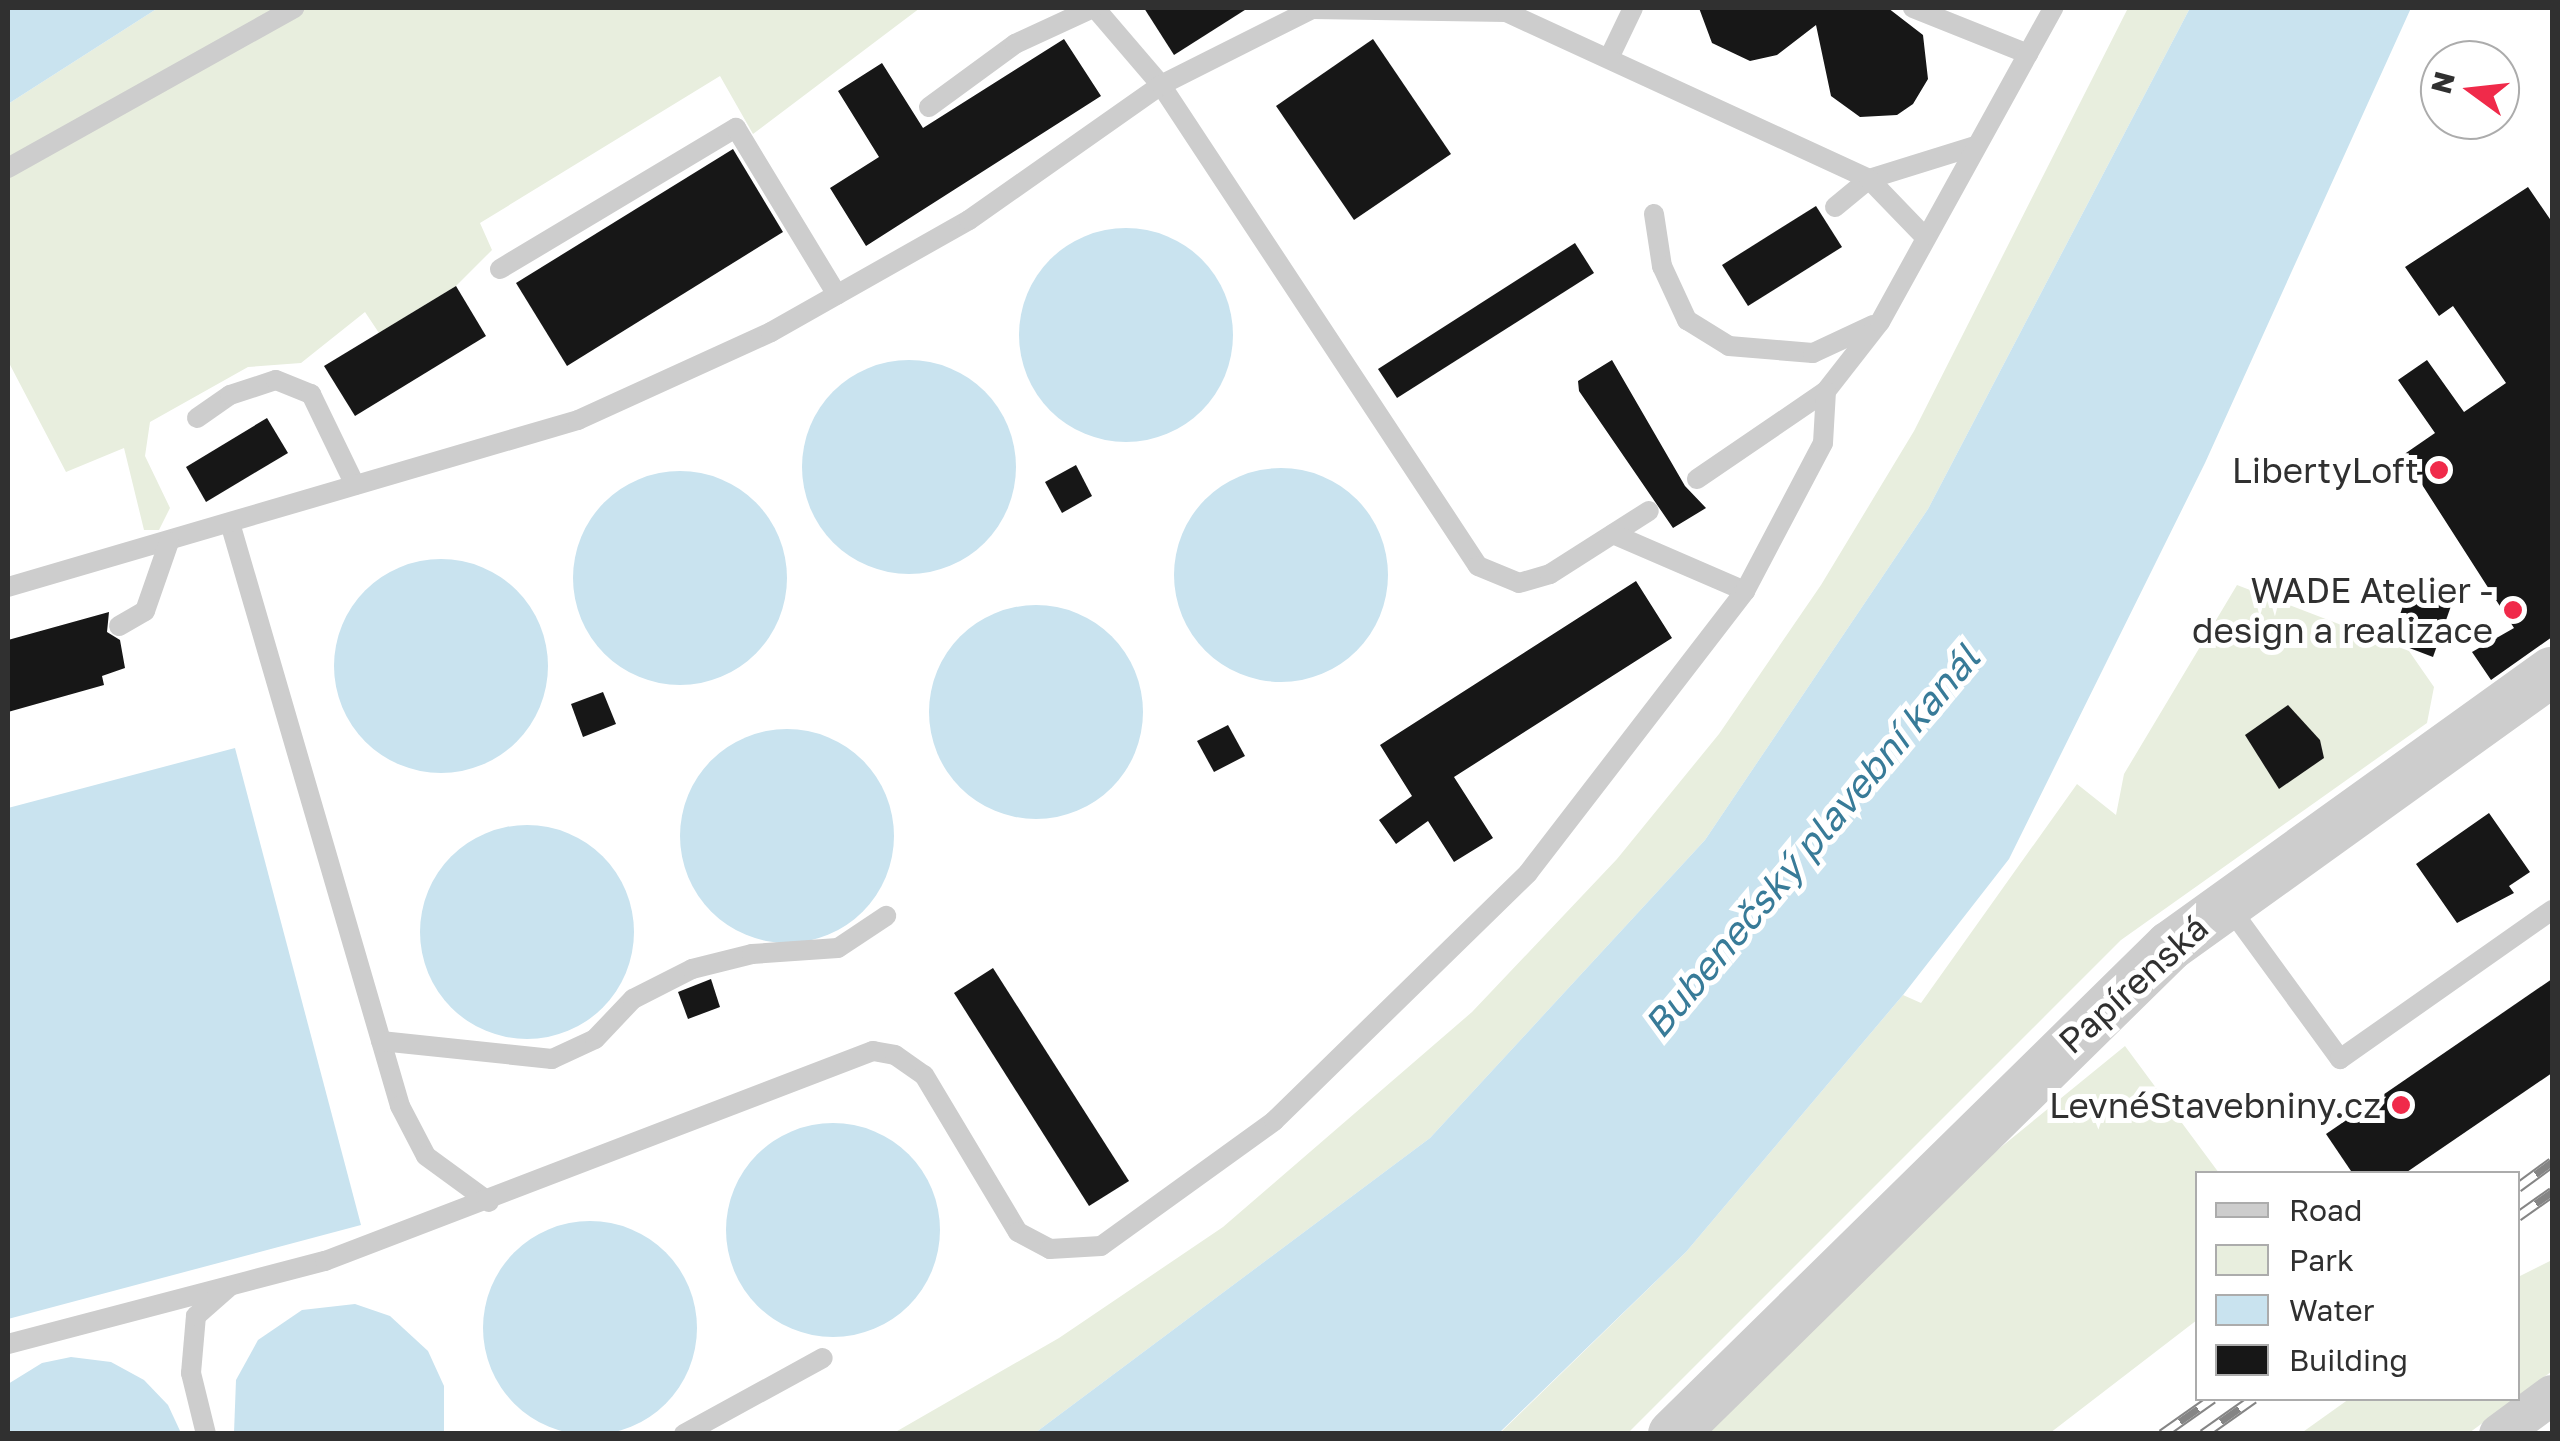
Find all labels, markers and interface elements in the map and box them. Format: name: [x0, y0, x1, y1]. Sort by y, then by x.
north arrow: [2420, 40, 2520, 140]
text: N: [2424, 68, 2461, 97]
place label: LibertyLoft: [2232, 449, 2419, 491]
marker: LibertyLoft: [2428, 459, 2450, 481]
place label: WADE Atelier - design a realizace: [2192, 569, 2493, 651]
marker: WADE Atelier - design a realizace: [2502, 599, 2524, 621]
water label: Bubenečský plavební kanál: [1634, 636, 1988, 1046]
street label: Papírenská: [2050, 906, 2216, 1062]
place label: LevnéStavebniny.cz: [2049, 1084, 2381, 1126]
marker: LevnéStavebniny.cz: [2390, 1094, 2412, 1116]
legend: [2195, 1171, 2520, 1401]
text: Road: [2289, 1192, 2363, 1228]
text: Park: [2289, 1242, 2354, 1278]
text: Water: [2289, 1292, 2374, 1328]
text: Building: [2289, 1342, 2408, 1378]

